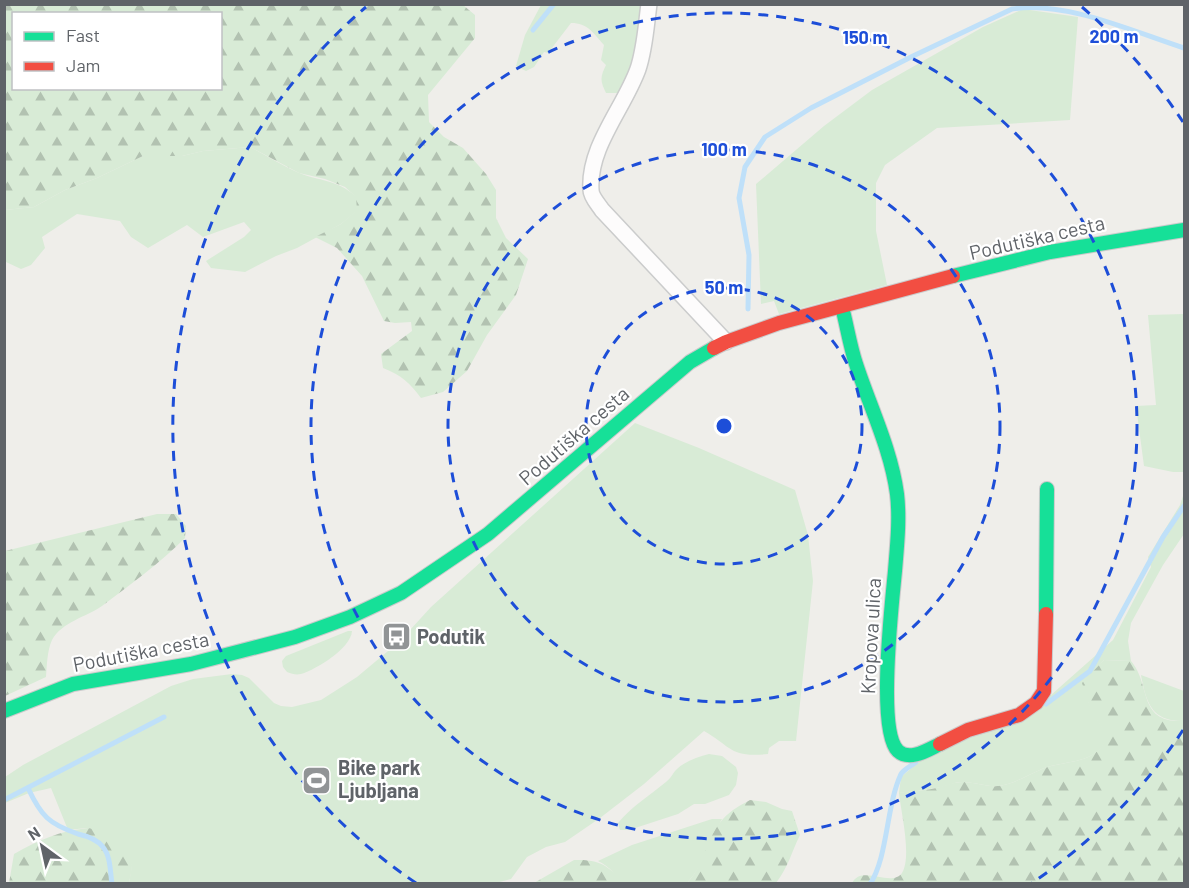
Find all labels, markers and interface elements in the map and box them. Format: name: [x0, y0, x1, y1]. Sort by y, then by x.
legend: [12, 12, 222, 90]
text: Fast: [66, 24, 100, 46]
text: 200 m: [1089, 25, 1139, 47]
text: 150 m: [843, 26, 887, 48]
text: Jam: [66, 54, 100, 76]
text: 100 m: [701, 138, 747, 160]
street label: Podutiška cesta: [967, 210, 1107, 264]
text: 50 m: [705, 276, 743, 298]
street label: Podutiška cesta: [513, 381, 633, 490]
centre of rings: [714, 416, 734, 436]
street label: Kropova ulica: [855, 577, 885, 695]
bus stop icon: Podutik: [380, 621, 412, 653]
place label: Podutik: [417, 624, 485, 648]
street label: Podutiška cesta: [71, 626, 211, 676]
place label: Bike park Ljubljana: [338, 755, 421, 802]
sports icon: Bike park Ljubljana: [301, 764, 333, 796]
north arrow: [12, 816, 72, 876]
text: N: [24, 822, 43, 844]

